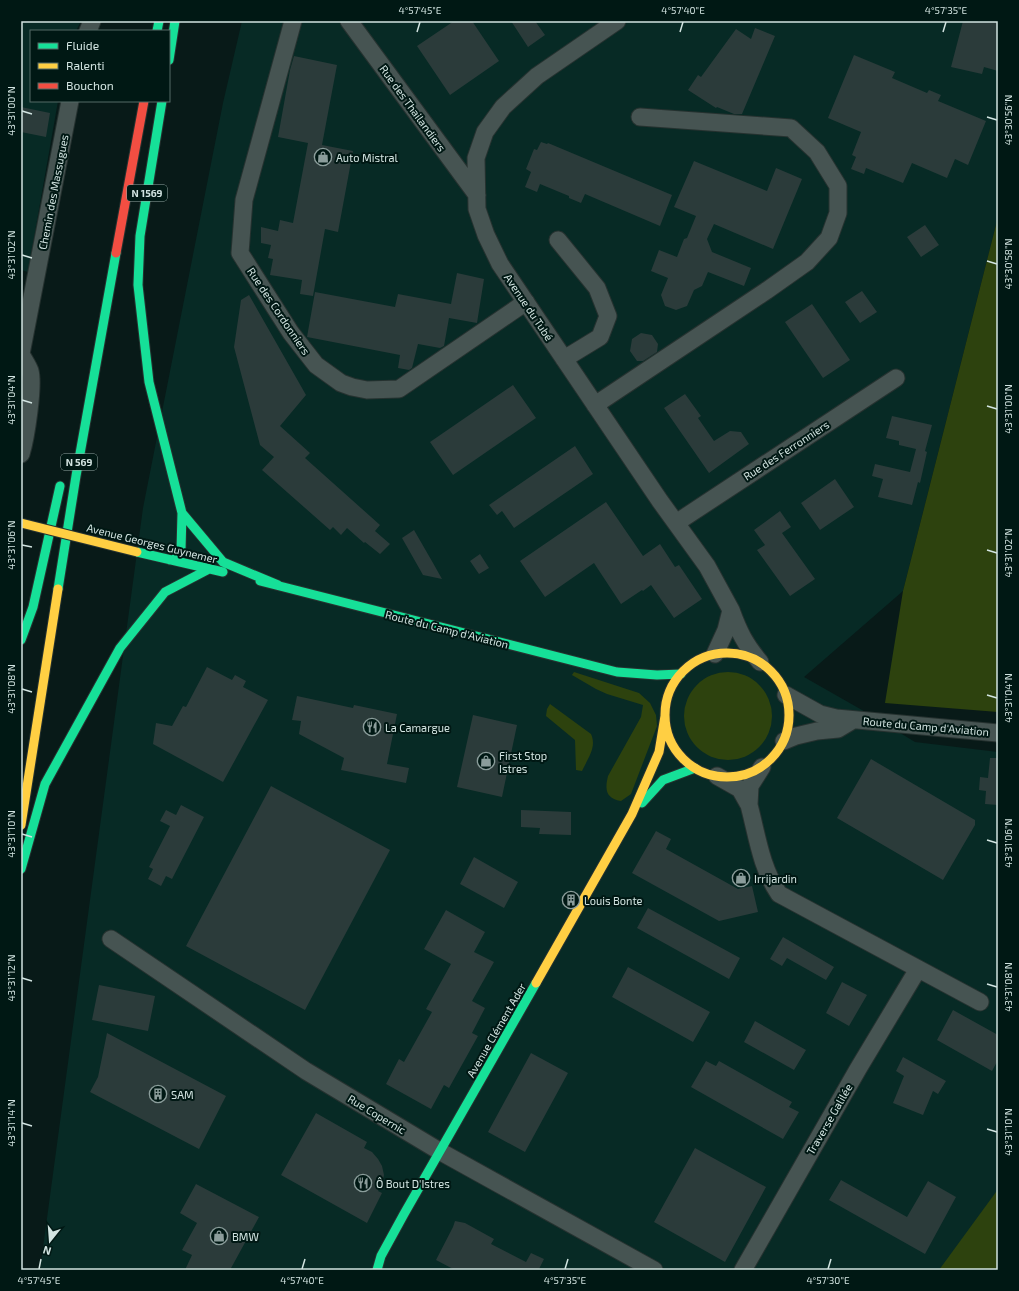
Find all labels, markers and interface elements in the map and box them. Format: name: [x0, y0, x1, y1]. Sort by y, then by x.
text: 4°57'45"E: [399, 4, 442, 16]
text: 4°57'40"E: [661, 4, 705, 16]
text: 4°57'35"E: [925, 4, 968, 16]
legend: [30, 30, 170, 102]
text: Fluide: [66, 38, 99, 52]
text: Ralenti: [66, 58, 105, 72]
street label: Rue des Thailandiers: [377, 62, 449, 154]
text: Bouchon: [66, 78, 114, 92]
text: 43°31'00"N: [5, 86, 17, 136]
text: 43°30'56"N: [1002, 95, 1014, 145]
street label: Chemin des Massugues: [35, 133, 71, 251]
shop icon: Auto Mistral: [313, 147, 333, 167]
place label: Auto Mistral: [336, 151, 399, 164]
road number: N 1569: [127, 185, 167, 201]
text: 43°31'02"N: [5, 230, 17, 280]
text: 43°30'58"N: [1002, 238, 1014, 290]
street label: Rue des Cordonniers: [245, 265, 313, 357]
street label: Avenue du Tubé: [502, 271, 556, 343]
text: 43°31'04"N: [5, 375, 17, 425]
text: 43°31'00"N: [1002, 384, 1014, 434]
street label: Rue des Ferronniers: [741, 417, 832, 483]
road number: N 569: [61, 454, 97, 470]
text: 43°31'06"N: [5, 520, 17, 570]
street label: Avenue Georges Guynemer: [85, 520, 219, 566]
text: 43°31'02"N: [1002, 528, 1014, 578]
street label: Route du Camp d'Aviation: [384, 607, 510, 651]
text: 43°31'08"N: [5, 664, 17, 714]
text: 43°31'04"N: [1002, 673, 1014, 723]
street label: Route du Camp d'Aviation: [862, 714, 990, 738]
restaurant icon: La Camargue: [362, 717, 382, 737]
place label: La Camargue: [385, 721, 450, 734]
place label: First Stop Istres: [499, 749, 547, 775]
shop icon: First Stop Istres: [476, 751, 496, 771]
text: 43°31'10"N: [5, 810, 17, 858]
text: 43°31'06"N: [1002, 818, 1014, 868]
shop icon: Irrijardin: [731, 868, 751, 888]
place label: Irrijardin: [754, 872, 797, 886]
building icon: Louis Bonte: [561, 890, 581, 910]
place label: Louis Bonte: [584, 894, 643, 907]
text: 43°31'12"N: [5, 954, 17, 1002]
text: 43°31'08"N: [1002, 962, 1014, 1012]
street label: Avenue Clément Ader: [464, 980, 529, 1079]
street label: Traverse Galilée: [803, 1081, 855, 1157]
building icon: SAM: [148, 1084, 168, 1104]
place label: SAM: [171, 1088, 194, 1101]
street label: Rue Copernic: [346, 1092, 408, 1136]
text: 43°31'14"N: [5, 1099, 17, 1147]
text: 43°31'10"N: [1002, 1108, 1014, 1156]
restaurant icon: Ô Bout D'Istres: [353, 1173, 373, 1193]
place label: Ô Bout D'Istres: [376, 1177, 450, 1190]
north arrow: [30, 1221, 70, 1261]
shop icon: BMW: [209, 1226, 229, 1246]
place label: BMW: [232, 1230, 259, 1243]
text: N: [41, 1244, 53, 1258]
text: 4°57'45"E: [18, 1274, 61, 1286]
text: 4°57'40"E: [280, 1274, 324, 1286]
text: 4°57'35"E: [544, 1274, 587, 1286]
text: 4°57'30"E: [806, 1274, 850, 1286]

